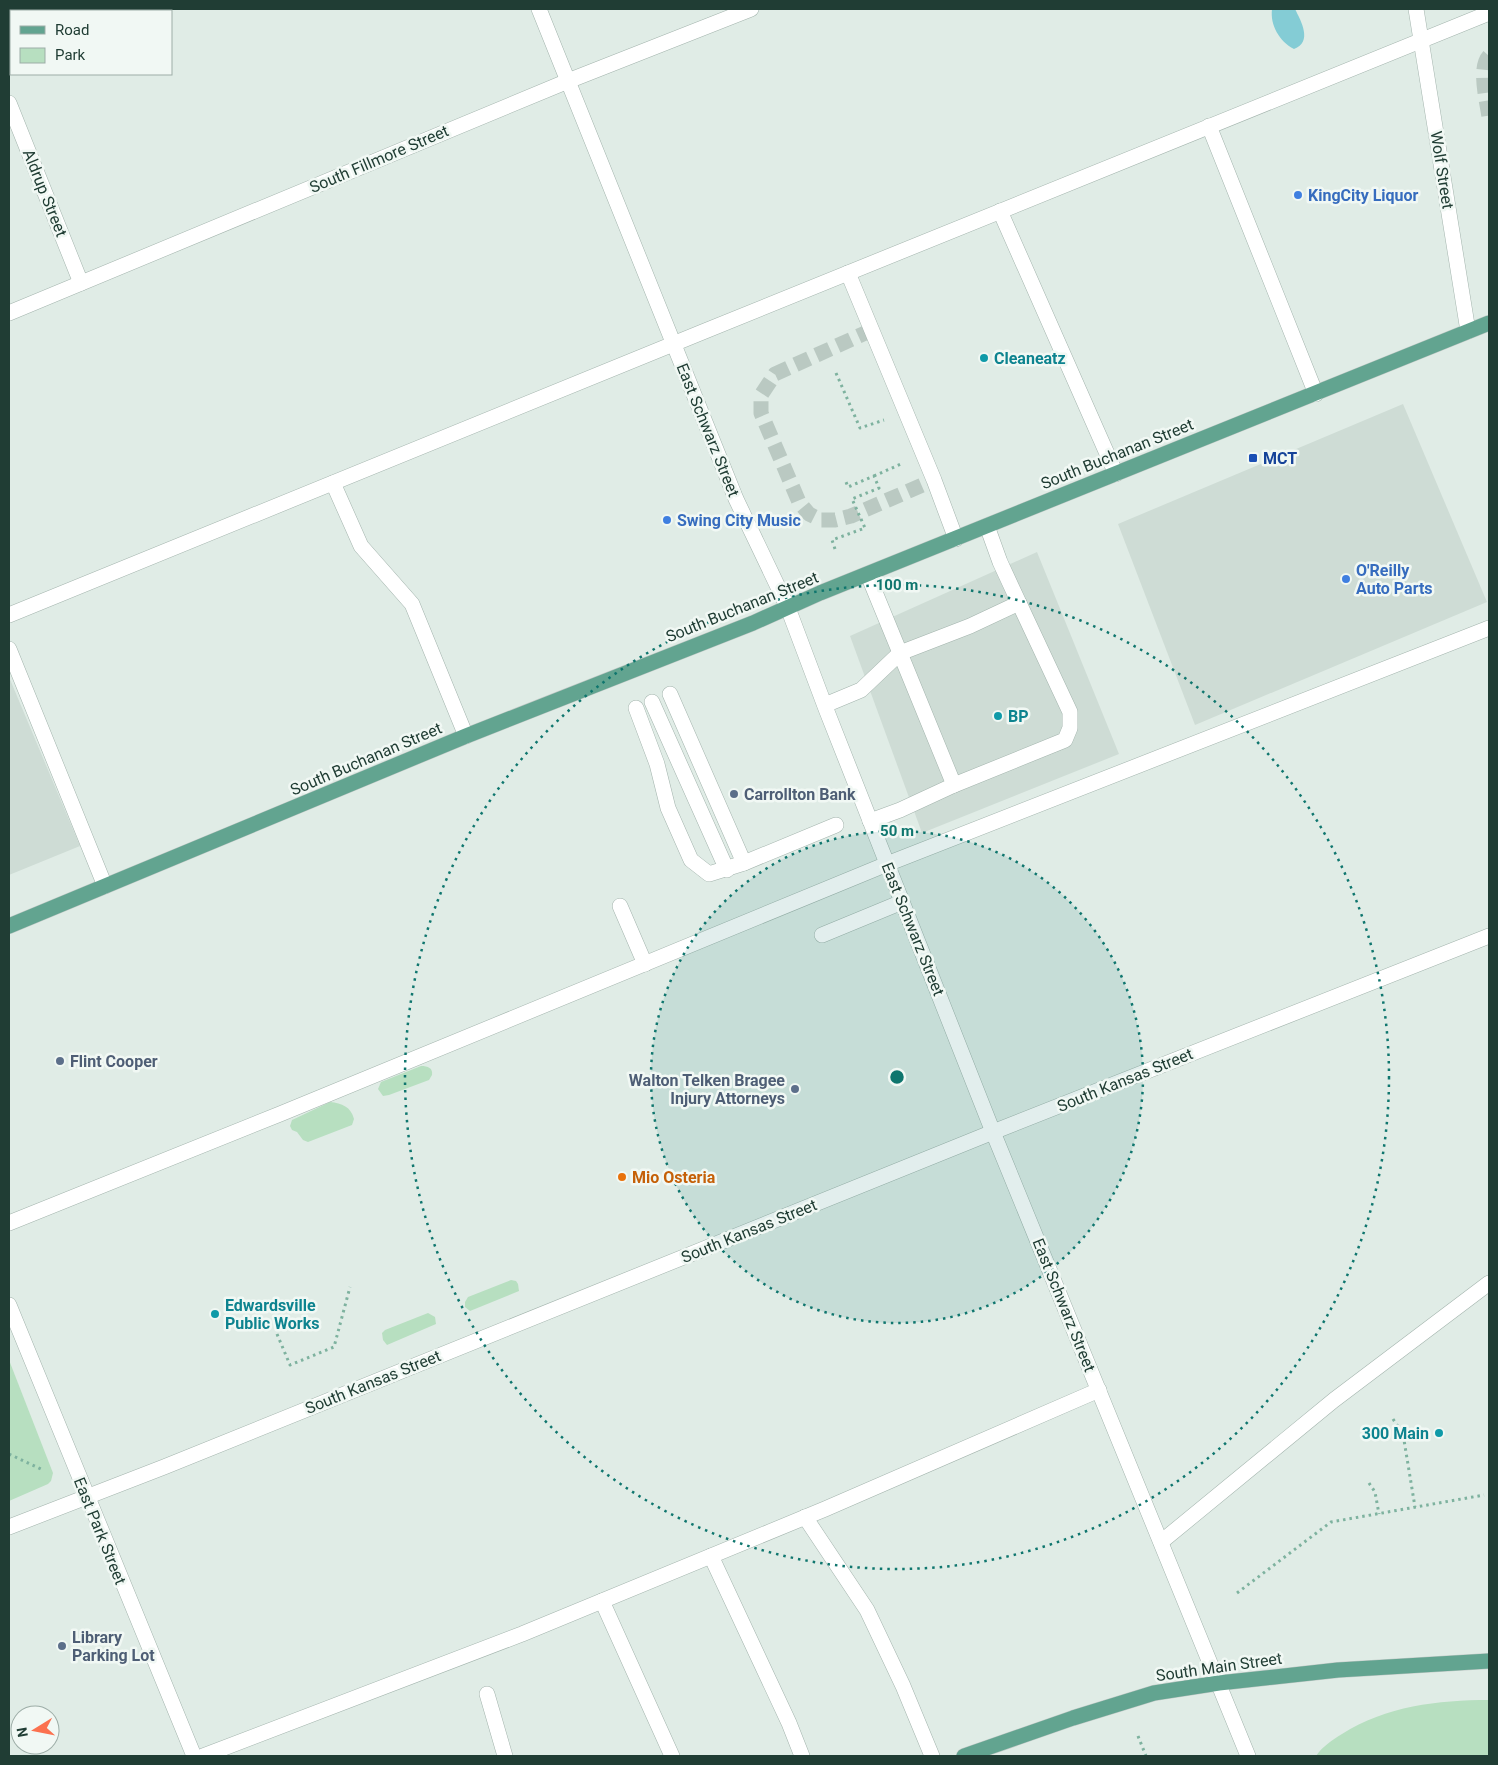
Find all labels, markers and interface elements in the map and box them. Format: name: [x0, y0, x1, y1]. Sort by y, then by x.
legend: [10, 10, 172, 75]
text: Road: [55, 21, 89, 39]
text: Park: [55, 46, 86, 64]
street label: South Fillmore Street: [307, 121, 451, 197]
street label: Wolf Street: [1426, 130, 1458, 210]
street label: Aldrup Street: [19, 146, 71, 240]
place label: KingCity Liquor: [1308, 186, 1419, 205]
marker: KingCity Liquor: [1292, 189, 1304, 201]
place label: Cleaneatz: [994, 349, 1066, 368]
marker: Cleaneatz: [978, 352, 990, 364]
street label: East Schwarz Street: [673, 361, 743, 499]
street label: South Buchanan Street: [1038, 415, 1196, 493]
place label: MCT: [1263, 449, 1297, 468]
marker: MCT: [1247, 452, 1259, 464]
place label: Swing City Music: [677, 511, 801, 530]
marker: Swing City Music: [661, 514, 673, 526]
place label: O'Reilly Auto Parts: [1356, 561, 1433, 598]
street label: South Buchanan Street: [663, 568, 821, 646]
marker: O'Reilly Auto Parts: [1340, 573, 1352, 585]
text: 100 m: [876, 576, 918, 594]
place label: BP: [1008, 707, 1029, 726]
marker: BP: [992, 710, 1004, 722]
street label: South Buchanan Street: [287, 718, 445, 800]
place label: Carrollton Bank: [744, 785, 856, 804]
marker: Carrollton Bank: [728, 788, 740, 800]
text: 50 m: [880, 822, 914, 840]
street label: East Schwarz Street: [878, 860, 948, 998]
street label: South Kansas Street: [1054, 1044, 1196, 1116]
place label: Flint Cooper: [70, 1052, 158, 1071]
marker: Flint Cooper: [54, 1055, 66, 1067]
centre of rings: [888, 1068, 906, 1086]
place label: Walton Telken Bragee Injury Attorneys: [629, 1071, 785, 1108]
marker: Walton Telken Bragee Injury Attorneys: [789, 1083, 801, 1095]
place label: Mio Osteria: [632, 1168, 716, 1187]
marker: Mio Osteria: [616, 1171, 628, 1183]
street label: South Kansas Street: [678, 1195, 820, 1267]
street label: East Schwarz Street: [1029, 1236, 1099, 1374]
place label: Edwardsville Public Works: [225, 1296, 319, 1333]
marker: Edwardsville Public Works: [209, 1308, 221, 1320]
street label: South Kansas Street: [302, 1346, 444, 1418]
place label: 300 Main: [1362, 1424, 1429, 1443]
marker: 300 Main: [1433, 1427, 1445, 1439]
street label: East Park Street: [70, 1475, 130, 1587]
place label: Library Parking Lot: [72, 1628, 155, 1665]
marker: Library Parking Lot: [56, 1640, 68, 1652]
street label: South Main Street: [1155, 1649, 1283, 1685]
north arrow: [10, 1705, 60, 1755]
text: N: [13, 1726, 31, 1739]

